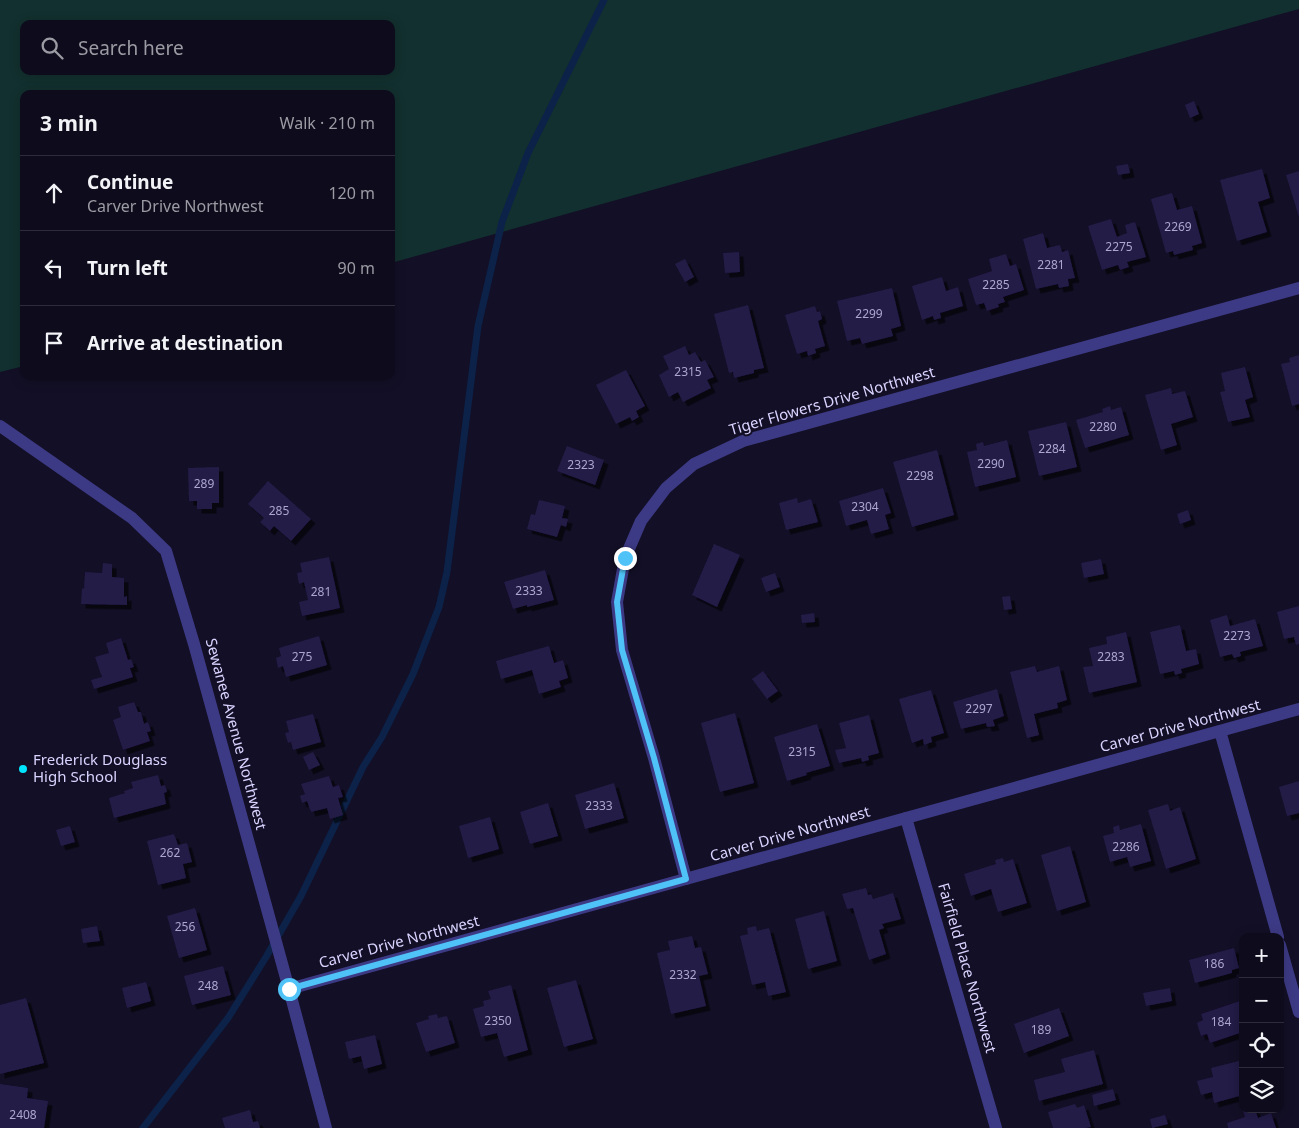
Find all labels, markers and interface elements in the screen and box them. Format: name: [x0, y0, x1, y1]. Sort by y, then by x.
search box: [20, 20, 395, 75]
icon: search: [38, 34, 66, 62]
text: Search here: [78, 35, 184, 61]
text: 3 min: [40, 109, 98, 137]
text: Walk · 210 m: [280, 112, 375, 134]
text: Continue: [87, 169, 173, 195]
icon: ahead: [40, 179, 68, 207]
text: 120 m: [328, 182, 375, 204]
text: Carver Drive Northwest: [87, 195, 264, 217]
house number: 2269: [1164, 218, 1192, 235]
house number: 2275: [1105, 238, 1133, 255]
icon: left: [40, 254, 68, 282]
text: Turn left: [87, 255, 168, 281]
house number: 2281: [1037, 256, 1065, 273]
text: 90 m: [338, 257, 375, 279]
house number: 2285: [982, 276, 1010, 293]
house number: 2299: [855, 305, 883, 322]
icon: arrive: [40, 329, 68, 357]
text: Arrive at destination: [87, 330, 283, 356]
street label: Tiger Flowers Drive Northwest: [727, 361, 937, 439]
house number: 2315: [674, 363, 702, 380]
house number: 2280: [1089, 418, 1117, 435]
house number: 2284: [1038, 440, 1066, 457]
house number: 2290: [977, 455, 1005, 472]
house number: 2323: [567, 456, 595, 473]
house number: 2298: [906, 467, 934, 484]
house number: 289: [194, 475, 214, 492]
house number: 2304: [851, 498, 879, 515]
house number: 285: [269, 502, 289, 519]
route end: [614, 547, 637, 570]
house number: 2333: [515, 582, 543, 599]
house number: 281: [311, 583, 331, 600]
house number: 2273: [1223, 627, 1251, 644]
street label: Sewanee Avenue Northwest: [202, 636, 272, 832]
house number: 275: [292, 648, 312, 665]
house number: 2283: [1097, 648, 1125, 665]
street label: Carver Drive Northwest: [1097, 694, 1263, 756]
house number: 2297: [965, 700, 993, 717]
house number: 2315: [788, 743, 816, 760]
place label: Frederick Douglass High School: [33, 749, 167, 786]
marker: Frederick Douglass High School: [17, 763, 29, 775]
house number: 2333: [585, 797, 613, 814]
street label: Carver Drive Northwest: [707, 800, 873, 865]
house number: 2286: [1112, 838, 1140, 855]
house number: 262: [160, 844, 180, 861]
street label: Fairfield Place Northwest: [934, 880, 1002, 1056]
street label: Carver Drive Northwest: [316, 910, 482, 972]
house number: 256: [175, 918, 195, 935]
map controls: [1239, 933, 1284, 1113]
button: +: [1239, 933, 1284, 978]
house number: 186: [1204, 955, 1224, 972]
house number: 2332: [669, 966, 697, 983]
house number: 248: [198, 977, 218, 994]
route start: [278, 978, 301, 1001]
button: −: [1239, 978, 1284, 1023]
house number: 2350: [484, 1012, 512, 1029]
house number: 184: [1211, 1013, 1231, 1030]
house number: 189: [1031, 1021, 1051, 1038]
button: locate: [1239, 1023, 1284, 1068]
button: layers: [1239, 1068, 1284, 1113]
house number: 2408: [9, 1106, 37, 1123]

